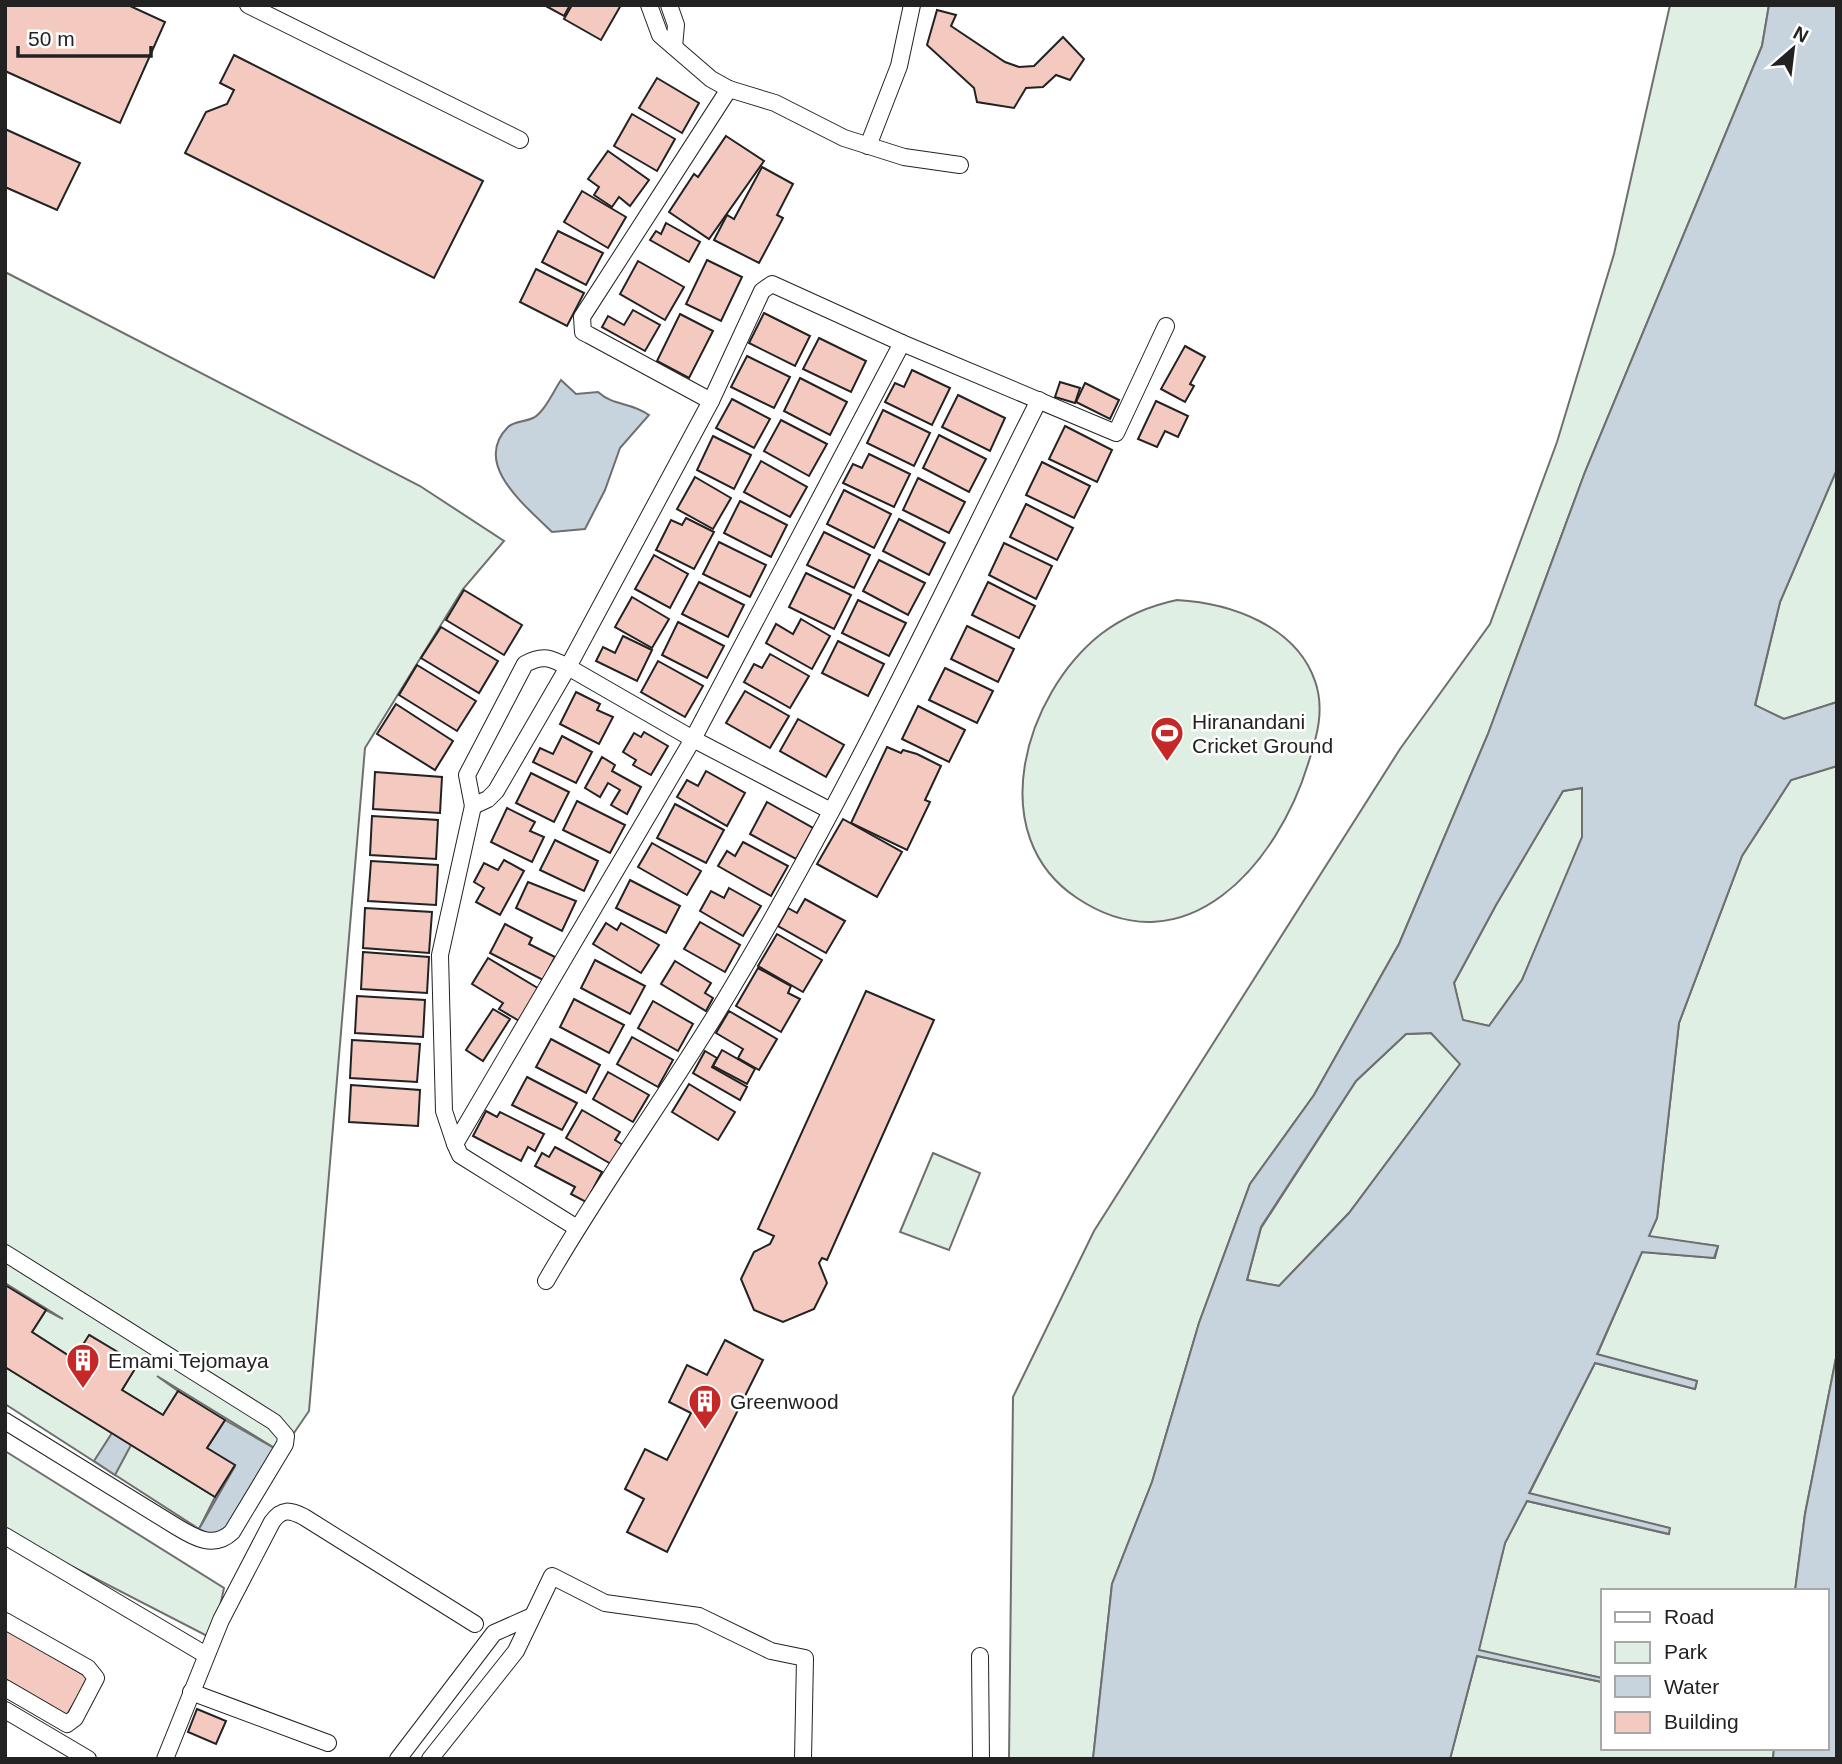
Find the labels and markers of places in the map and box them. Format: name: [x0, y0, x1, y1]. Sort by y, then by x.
place label: Hiranandani Cricket Ground: [1192, 710, 1333, 757]
sports icon: Hiranandani Cricket Ground: [1148, 714, 1186, 763]
building icon: Emami Tejomaya: [64, 1341, 102, 1390]
place label: Emami Tejomaya: [108, 1349, 269, 1372]
building icon: Greenwood: [686, 1382, 724, 1431]
place label: Greenwood: [730, 1390, 839, 1413]

